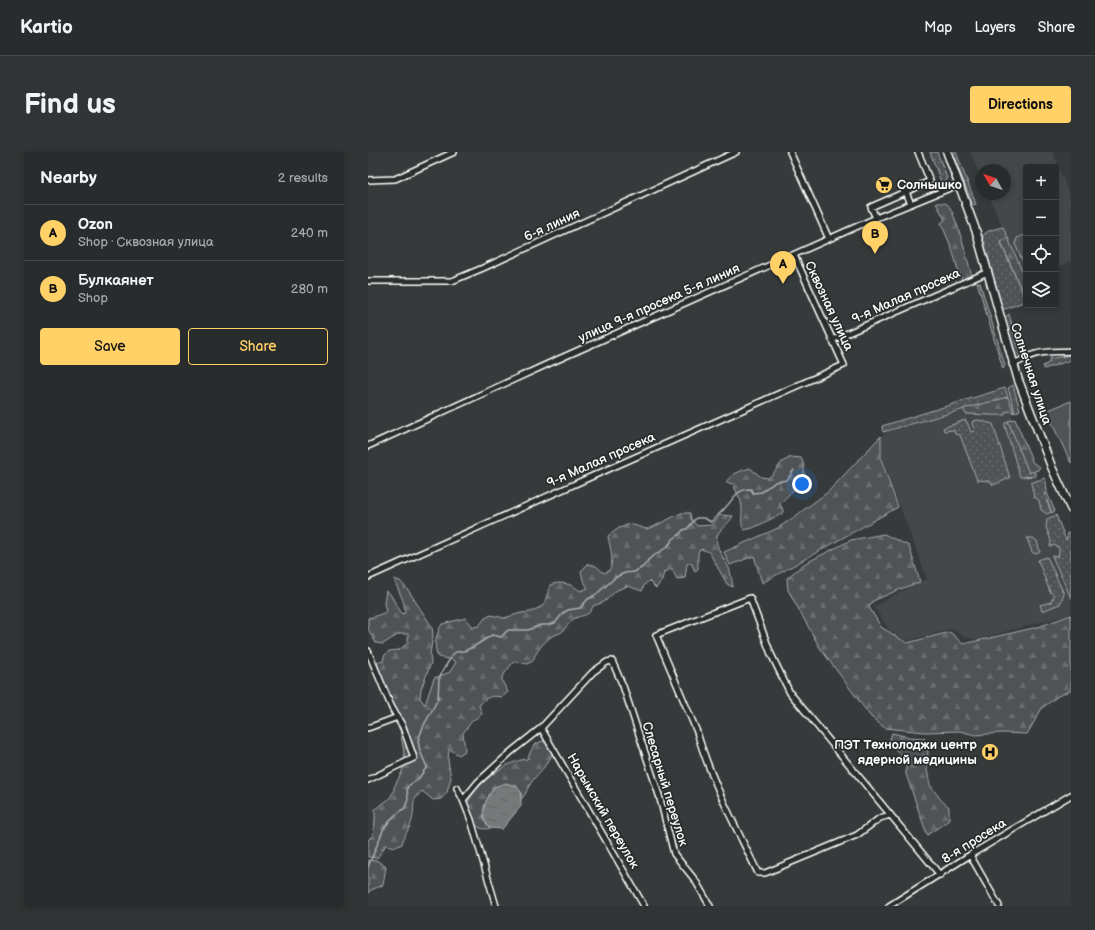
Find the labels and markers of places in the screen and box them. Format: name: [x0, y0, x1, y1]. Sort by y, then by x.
supermarket icon: Солнышко: [874, 175, 894, 195]
place label: Солнышко: [897, 177, 962, 193]
pin: B: [862, 221, 888, 254]
pin: A: [770, 251, 796, 284]
place label: ПЭТ Технолоджи центр ядерной медицины: [834, 737, 977, 768]
hospital icon: ПЭТ Технолоджи центр ядерной медицины: [980, 742, 1000, 762]

